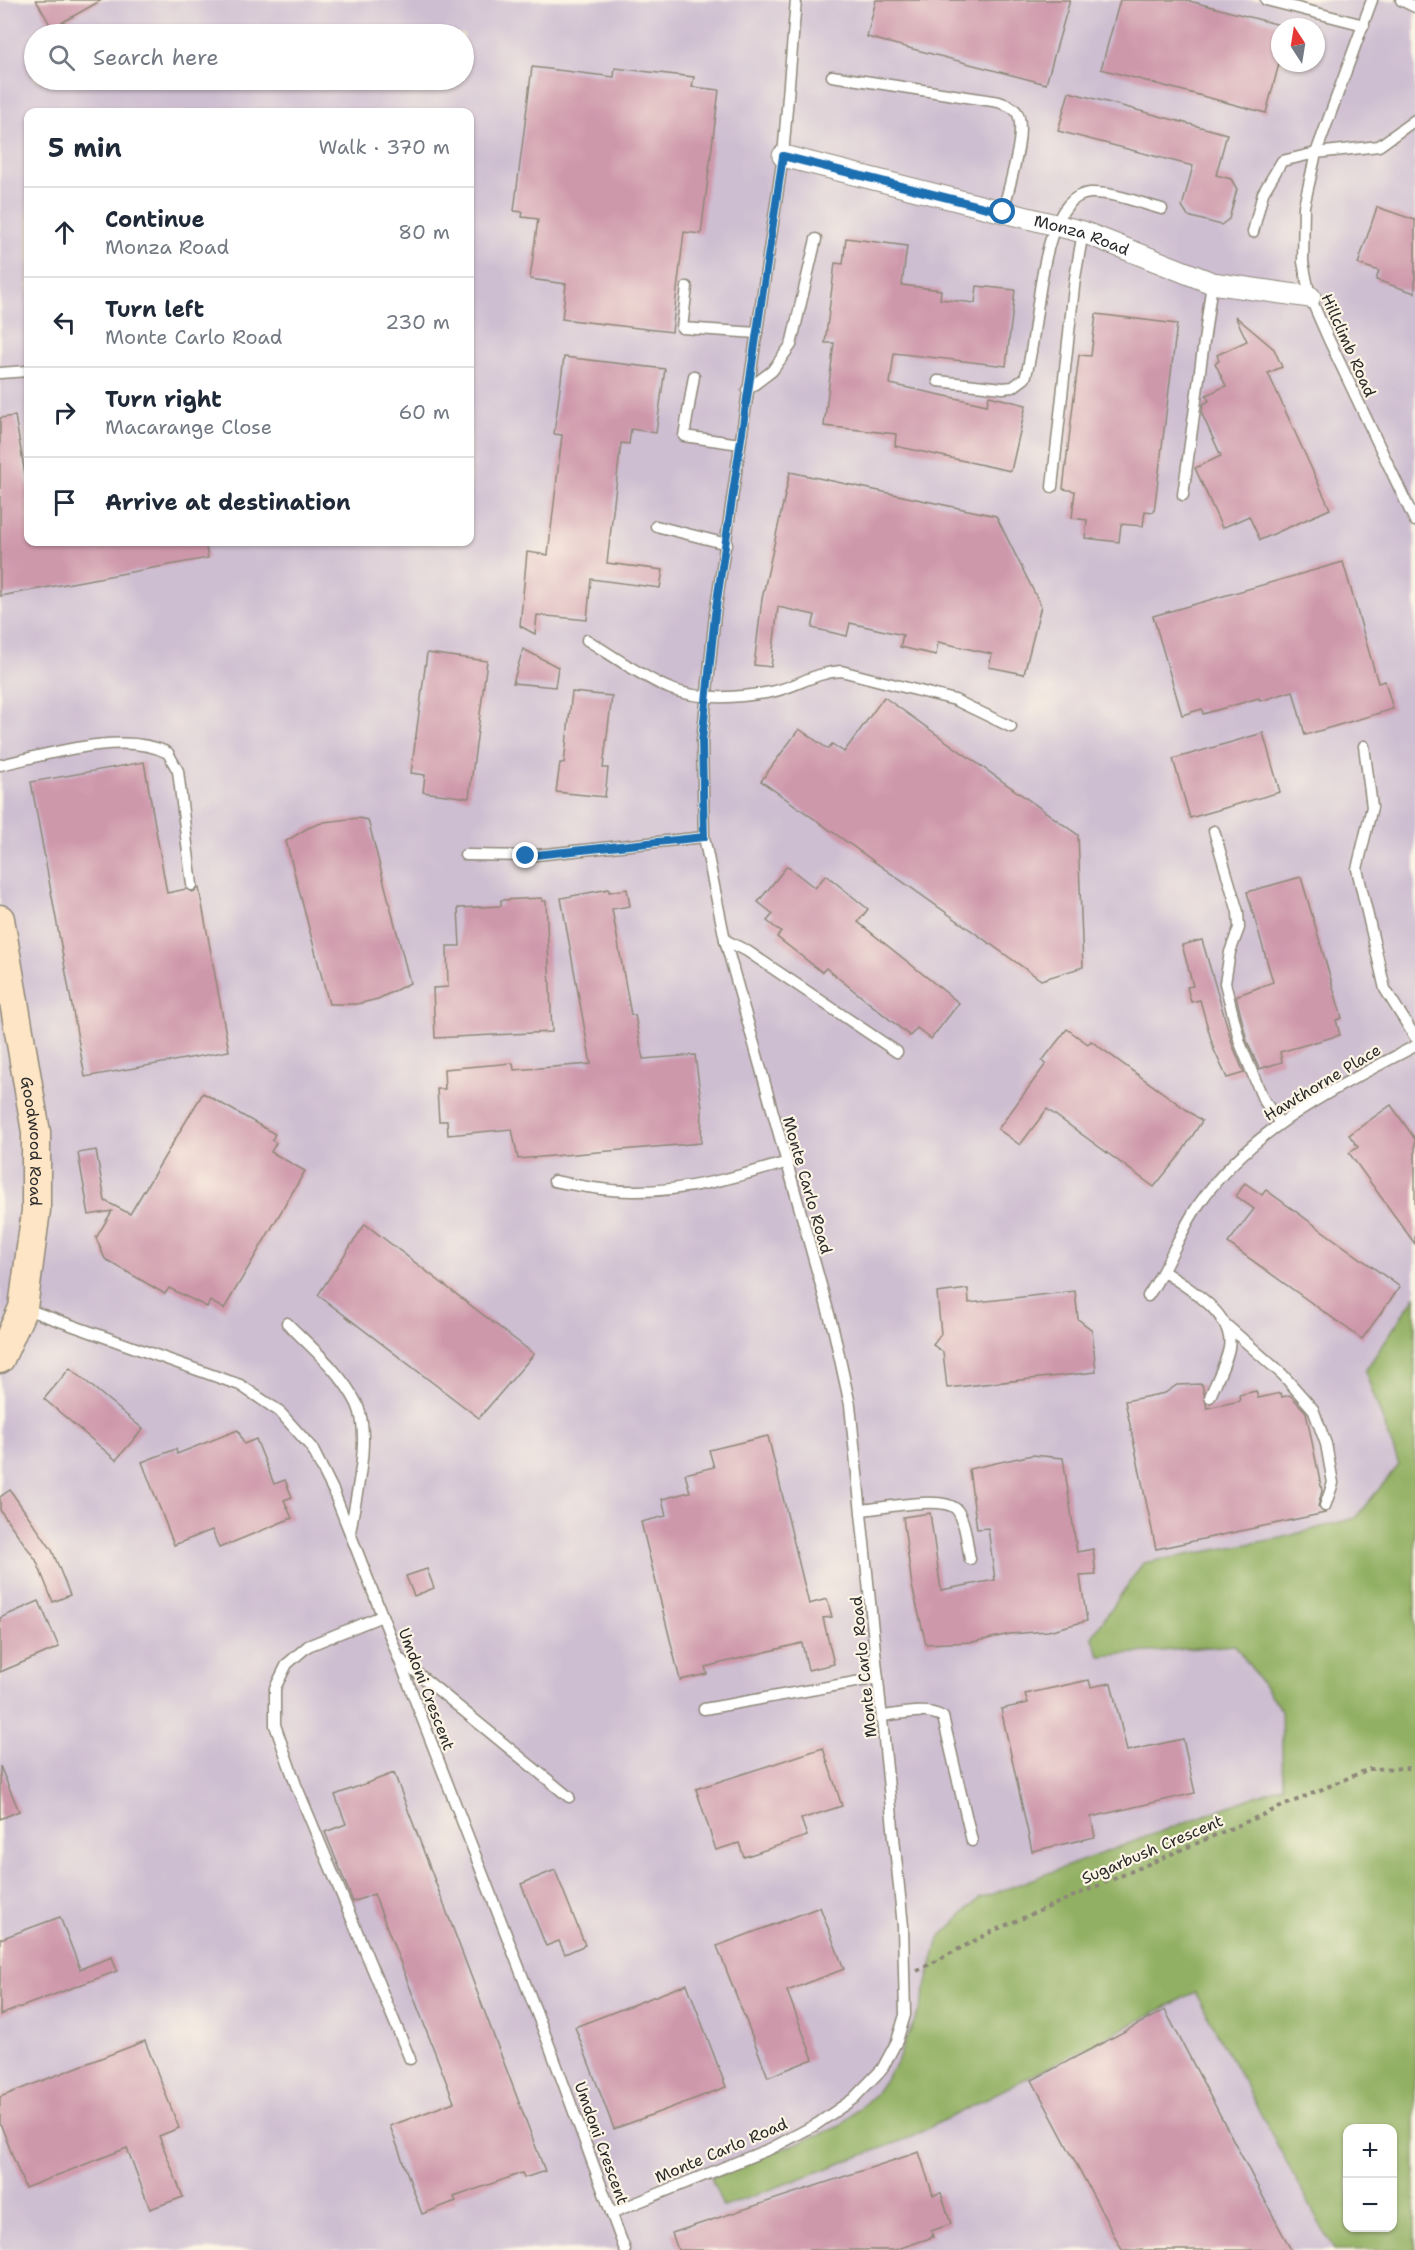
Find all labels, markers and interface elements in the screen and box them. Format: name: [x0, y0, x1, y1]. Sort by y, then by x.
north arrow: [1271, 18, 1325, 72]
search box: [24, 24, 474, 90]
icon: search: [45, 41, 78, 74]
text: Search here: [93, 43, 219, 72]
text: 5 min: [48, 130, 122, 165]
text: Walk · 370 m: [319, 134, 450, 160]
route start: [989, 198, 1015, 224]
text: Continue: [105, 205, 205, 234]
street label: Monza Road: [1032, 210, 1132, 260]
icon: ahead: [48, 216, 81, 249]
text: 80 m: [398, 219, 450, 245]
text: Monza Road: [105, 234, 229, 260]
street label: Hillclimb Road: [1316, 290, 1381, 400]
text: Turn left: [105, 295, 204, 324]
icon: left: [48, 306, 81, 339]
text: 230 m: [385, 309, 450, 335]
text: Monte Carlo Road: [105, 324, 282, 350]
text: Turn right: [105, 385, 222, 414]
icon: right: [48, 396, 81, 429]
text: 60 m: [398, 399, 450, 425]
text: Macarange Close: [105, 414, 272, 440]
icon: arrive: [48, 486, 81, 519]
text: Arrive at destination: [105, 488, 351, 517]
route end: [512, 842, 538, 868]
street label: Hawthorne Place: [1260, 1039, 1385, 1126]
street label: Goodwood Road: [16, 1075, 46, 1206]
street label: Monte Carlo Road: [778, 1114, 837, 1256]
street label: Monte Carlo Road: [846, 1595, 881, 1739]
street label: Umdoni Crescent: [394, 1625, 460, 1753]
street label: Sugarbush Crescent: [1078, 1810, 1226, 1889]
street label: Umdoni Crescent: [570, 2079, 634, 2208]
street label: Monte Carlo Road: [652, 2113, 791, 2188]
map controls: [1343, 2124, 1397, 2232]
button: +: [1343, 2124, 1397, 2178]
button: −: [1343, 2178, 1397, 2232]

